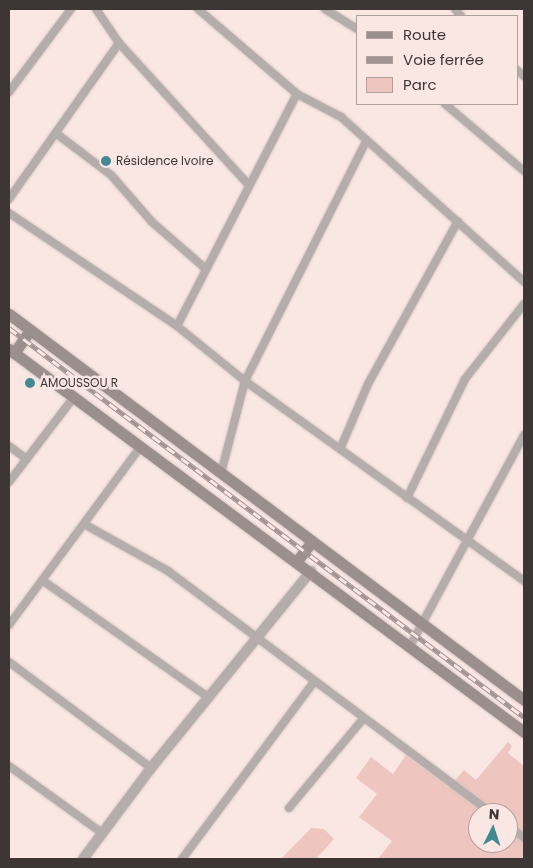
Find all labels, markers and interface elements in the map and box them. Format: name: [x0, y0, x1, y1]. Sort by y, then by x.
legend: [356, 15, 518, 105]
text: Route: [403, 24, 446, 45]
text: Voie ferrée: [403, 49, 484, 70]
text: Parc: [403, 74, 437, 95]
place label: Résidence Ivoire: [116, 154, 213, 168]
marker: Résidence Ivoire: [100, 155, 112, 167]
place label: AMOUSSOU R: [40, 376, 118, 390]
marker: AMOUSSOU R: [24, 377, 36, 389]
north arrow: [468, 803, 518, 853]
text: N: [488, 804, 500, 824]

